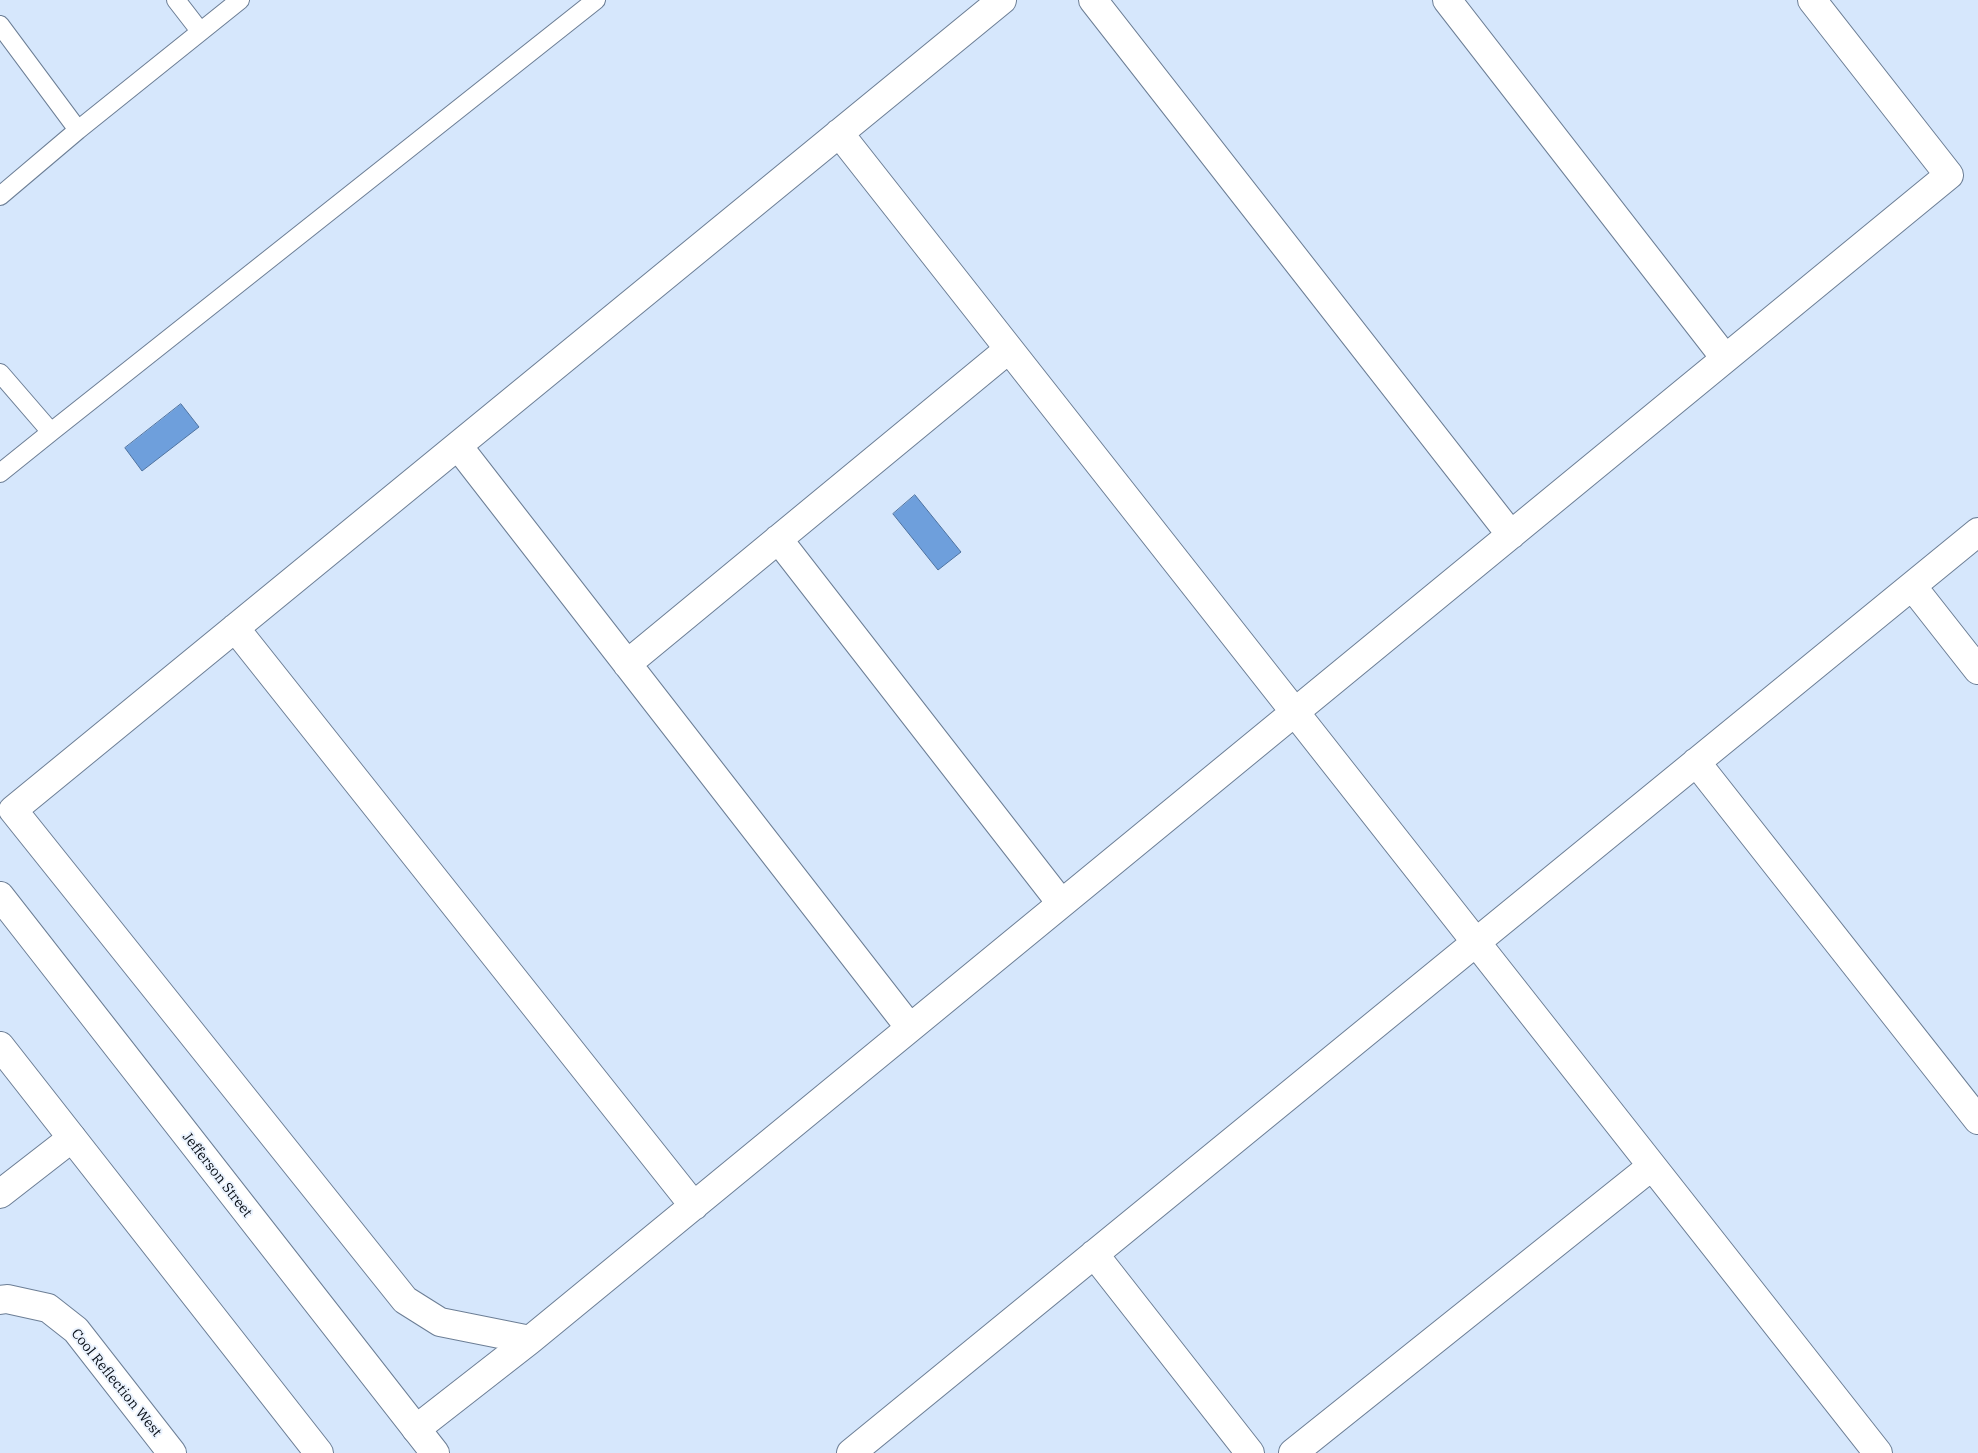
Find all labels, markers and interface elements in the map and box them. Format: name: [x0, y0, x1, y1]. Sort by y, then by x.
street label: Jefferson Street: [179, 1129, 255, 1221]
street label: Cool Reflection West: [67, 1326, 165, 1440]

